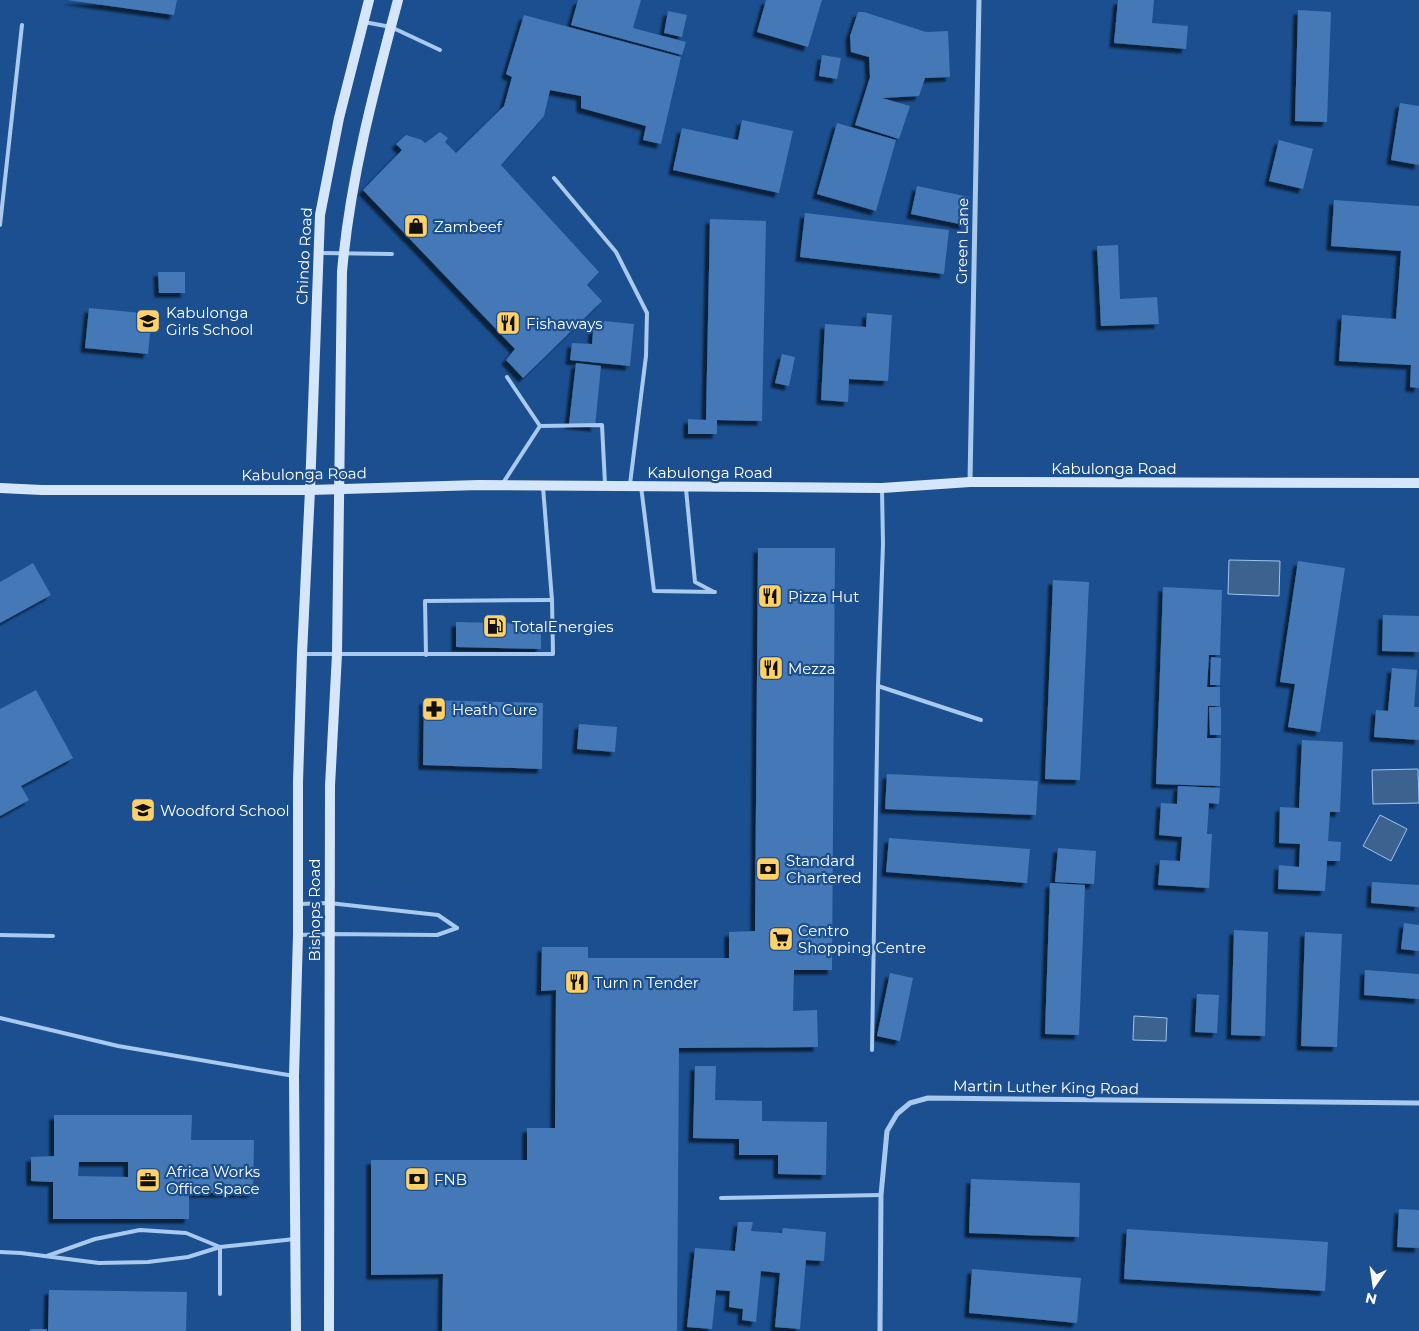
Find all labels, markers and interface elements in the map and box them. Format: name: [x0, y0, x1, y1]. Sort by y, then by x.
street label: Green Lane: [952, 198, 972, 284]
street label: Chindo Road: [292, 207, 316, 305]
shop icon: Zambeef: [403, 213, 429, 239]
place label: Zambeef: [434, 217, 503, 236]
place label: Kabulonga Girls School: [166, 303, 253, 339]
school or university icon: Kabulonga Girls School: [135, 308, 161, 334]
restaurant icon: Fishaways: [495, 310, 521, 336]
place label: Fishaways: [526, 314, 603, 333]
street label: Kabulonga Road: [1051, 459, 1177, 478]
street label: Kabulonga Road: [241, 463, 367, 485]
street label: Kabulonga Road: [647, 463, 773, 482]
restaurant icon: Pizza Hut: [757, 583, 783, 609]
place label: Pizza Hut: [788, 587, 859, 606]
fuel station icon: TotalEnergies: [482, 613, 508, 639]
place label: TotalEnergies: [512, 617, 614, 636]
restaurant icon: Mezza: [758, 655, 784, 681]
place label: Mezza: [788, 659, 836, 678]
pharmacy icon: Heath Cure: [421, 696, 447, 722]
place label: Heath Cure: [452, 700, 537, 719]
school or university icon: Woodford School: [130, 797, 156, 823]
place label: Woodford School: [160, 801, 290, 820]
place label: Standard Chartered: [786, 851, 862, 887]
bank icon: Standard Chartered: [755, 856, 781, 882]
street label: Bishops Road: [305, 859, 324, 961]
place label: Centro Shopping Centre: [798, 921, 926, 957]
supermarket icon: Centro Shopping Centre: [768, 926, 794, 952]
restaurant icon: Turn n Tender: [564, 969, 590, 995]
place label: Turn n Tender: [594, 973, 699, 992]
street label: Martin Luther King Road: [953, 1076, 1139, 1098]
place label: Africa Works Office Space: [166, 1162, 260, 1198]
bank icon: FNB: [404, 1166, 430, 1192]
office icon: Africa Works Office Space: [135, 1167, 161, 1193]
place label: FNB: [434, 1170, 467, 1189]
north arrow: [1349, 1261, 1399, 1311]
text: N: [1364, 1289, 1379, 1309]

